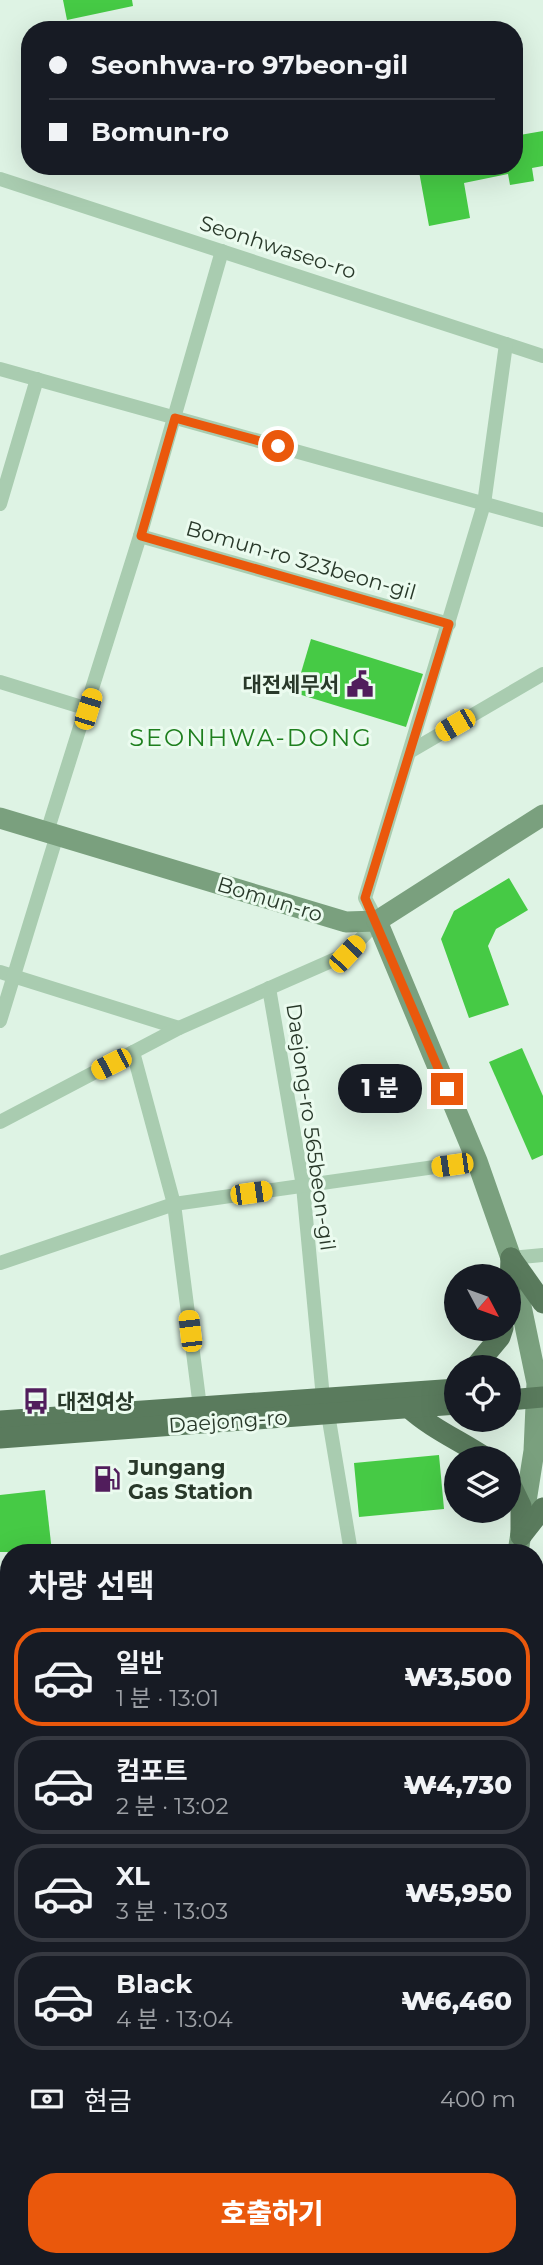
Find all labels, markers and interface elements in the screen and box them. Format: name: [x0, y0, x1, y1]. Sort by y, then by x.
text: Seonhwa-ro 97beon-gil: [91, 49, 408, 81]
text: Bomun-ro: [91, 116, 229, 148]
street label: Seonhwaseo-ro: [197, 210, 359, 284]
route start: [262, 430, 294, 462]
street label: Bomun-ro 323beon-gil: [183, 515, 419, 605]
public building icon: 대전세무서: [345, 669, 375, 699]
place label: 대전세무서: [242, 672, 339, 697]
car: [72, 686, 105, 732]
car: [432, 705, 479, 745]
district label: SEONHWA-DONG: [129, 723, 373, 752]
street label: Bomun-ro: [214, 871, 326, 927]
car: [325, 931, 370, 977]
street label: Daejong-ro 565beon-gil: [281, 1002, 341, 1252]
car: [88, 1045, 135, 1083]
callout: 1 분: [338, 1064, 422, 1114]
route end: [431, 1073, 463, 1105]
text: 1 분: [361, 1074, 399, 1102]
car: [430, 1152, 475, 1178]
car: [229, 1180, 274, 1206]
north arrow: [444, 1264, 522, 1340]
map controls: [444, 1264, 521, 1523]
car: [178, 1309, 203, 1353]
button: locate: [444, 1355, 521, 1432]
bus stop icon: 대전여상: [21, 1386, 51, 1416]
place label: 대전여상: [57, 1389, 134, 1414]
street label: Daejong-ro: [168, 1404, 288, 1438]
button: layers: [444, 1446, 521, 1523]
place label: Jungang Gas Station: [127, 1455, 253, 1504]
fuel station icon: Jungang Gas Station: [92, 1464, 122, 1494]
text: 차량 선택: [28, 1566, 155, 1605]
icon: car: [32, 1646, 95, 1709]
text: 일반: [116, 1647, 164, 1679]
text: ₩3,500: [404, 1661, 512, 1693]
text: 1 분 · 13:01: [116, 1684, 219, 1712]
icon: car: [32, 1754, 95, 1817]
text: 컴포트: [116, 1755, 188, 1787]
text: ₩4,730: [403, 1769, 512, 1801]
text: 2 분 · 13:02: [116, 1792, 229, 1820]
text: XL: [116, 1860, 150, 1892]
icon: car: [32, 1862, 95, 1925]
text: ₩5,950: [405, 1877, 512, 1909]
text: 3 분 · 13:03: [116, 1897, 228, 1925]
text: Black: [116, 1968, 192, 2000]
icon: car: [32, 1970, 95, 2033]
text: ₩6,460: [401, 1985, 512, 2017]
text: 4 분 · 13:04: [116, 2005, 233, 2033]
icon: cash: [28, 2080, 66, 2118]
text: 현금: [84, 2085, 132, 2117]
text: 400 m: [440, 2085, 516, 2113]
button: 호출하기: [28, 2173, 516, 2253]

